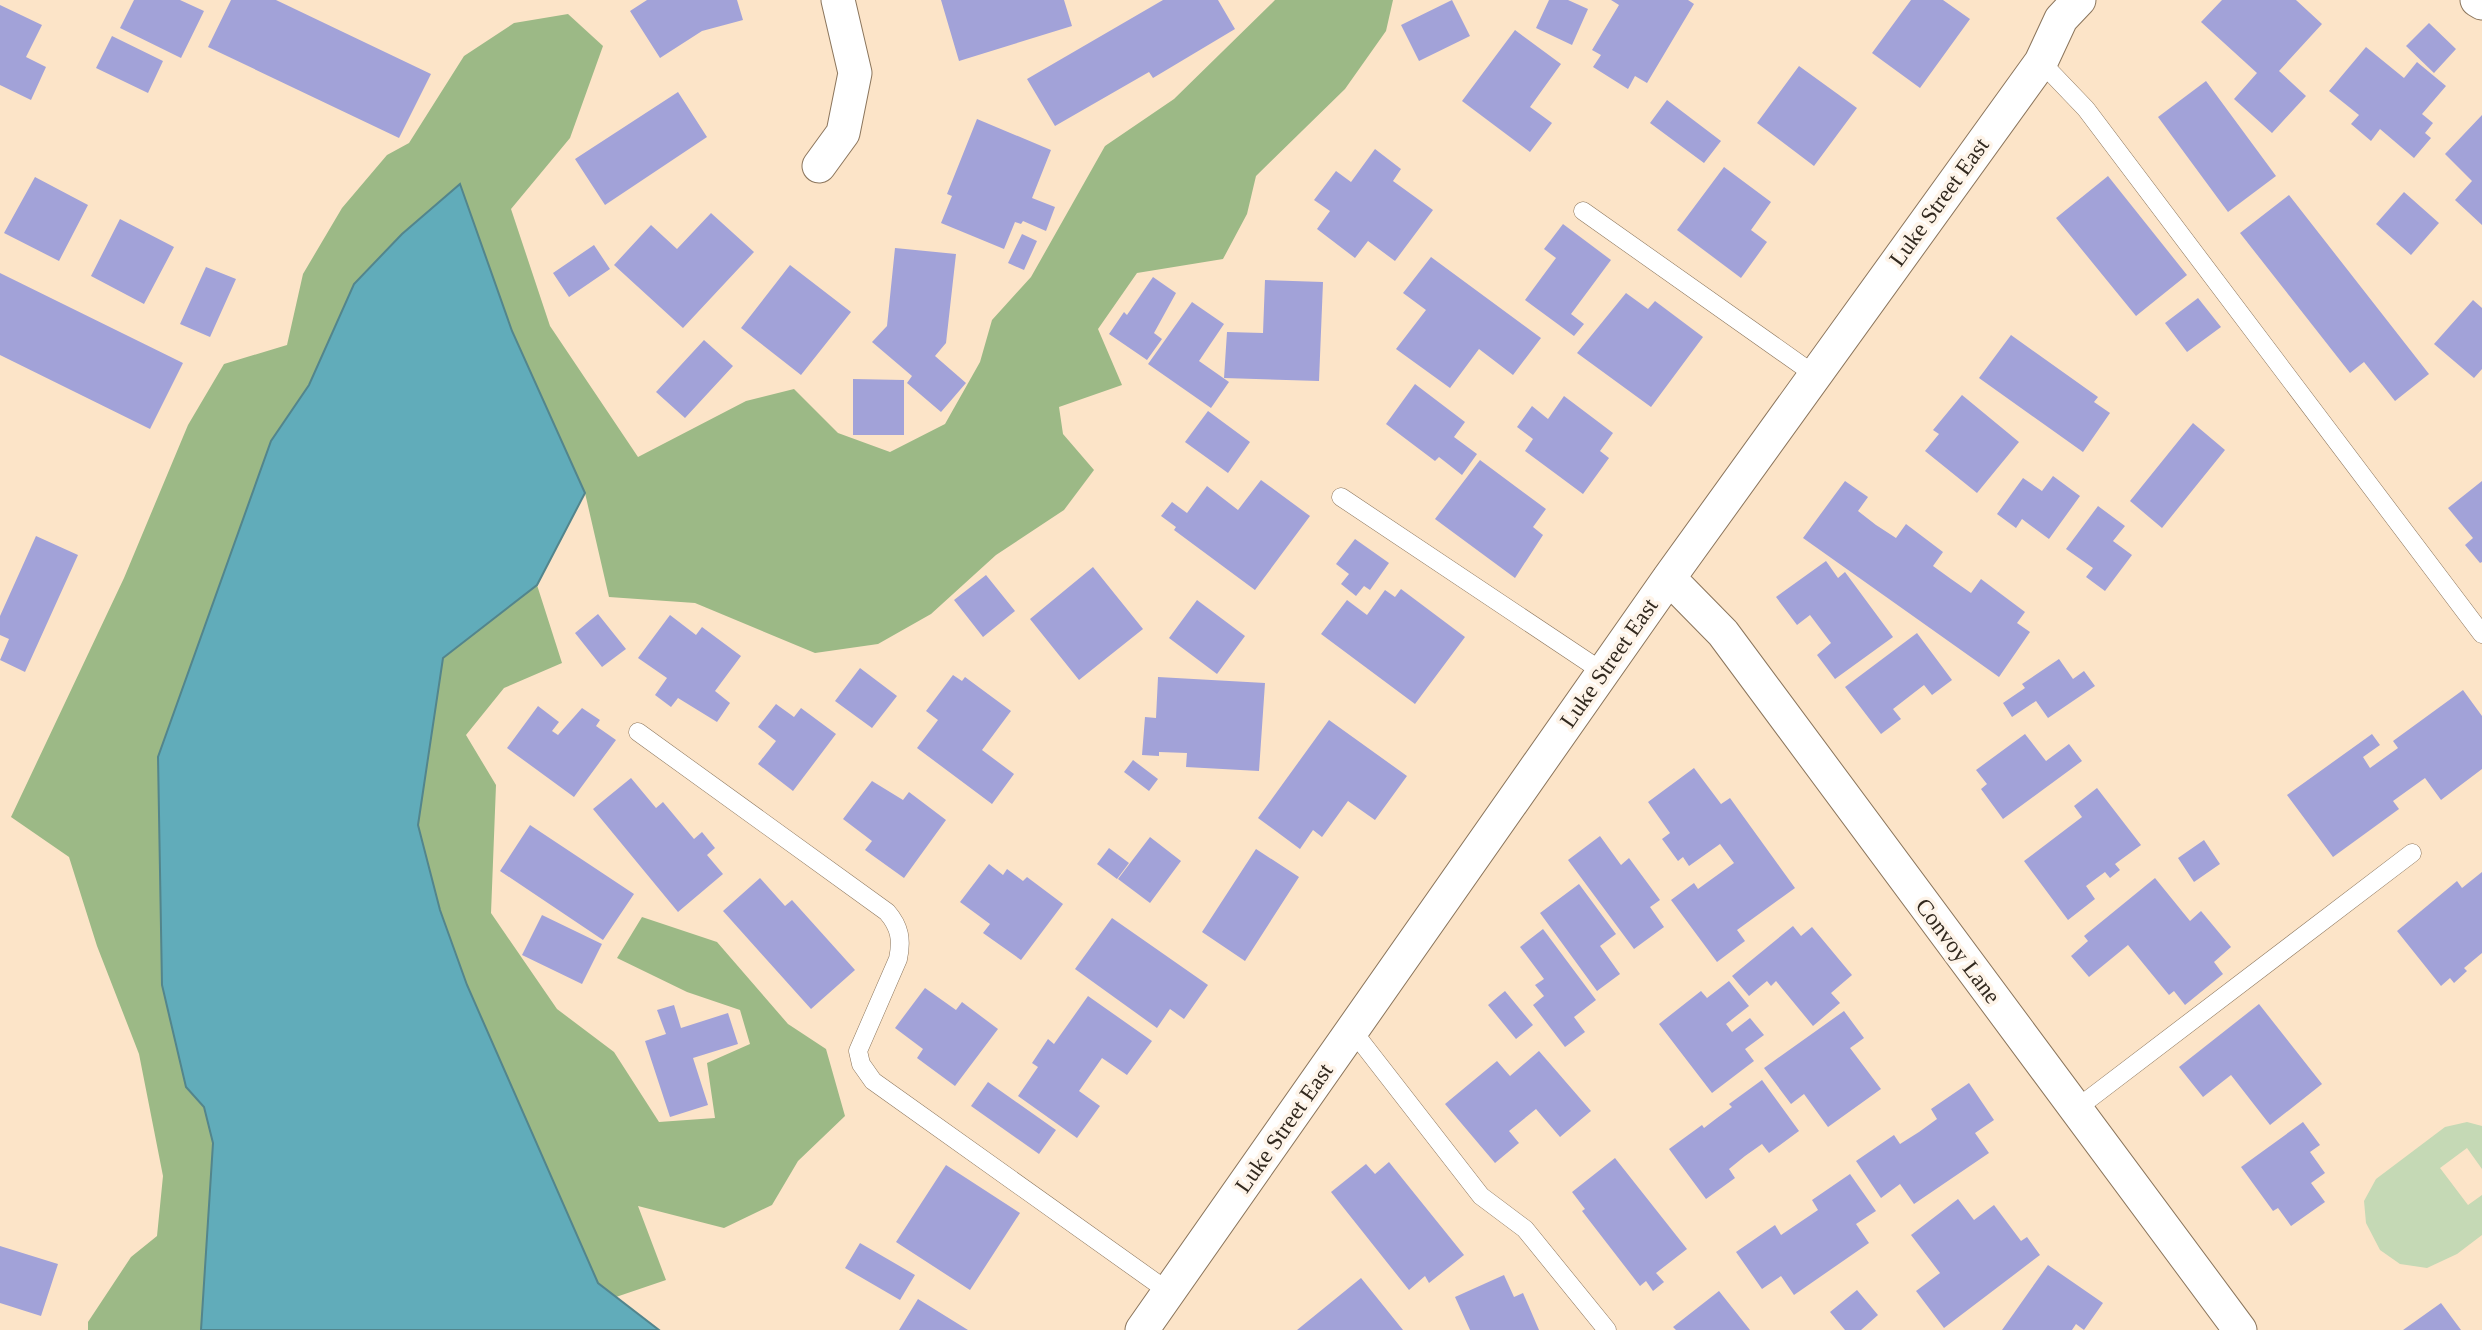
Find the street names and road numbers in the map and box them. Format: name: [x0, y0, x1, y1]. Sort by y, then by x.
street label: Luke Street East: [1884, 133, 1994, 271]
street label: Luke Street East: [1555, 593, 1663, 732]
street label: Convoy Lane: [1911, 894, 2005, 1008]
street label: Luke Street East: [1230, 1058, 1338, 1197]

